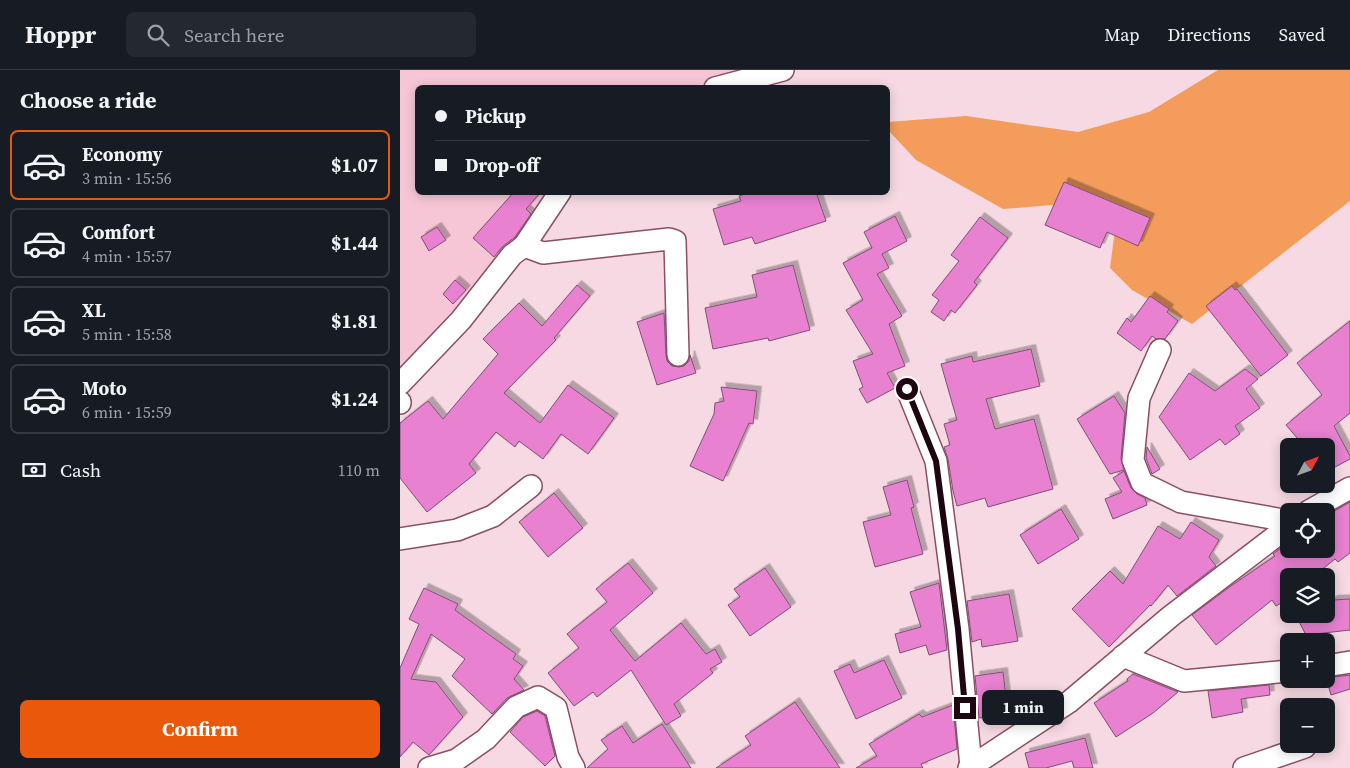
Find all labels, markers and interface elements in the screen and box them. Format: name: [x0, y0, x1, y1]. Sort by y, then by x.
search box: [126, 12, 476, 57]
text: Hoppr: [25, 18, 96, 51]
icon: search: [144, 21, 172, 49]
text: Search here: [184, 22, 285, 48]
text: Map: [1104, 22, 1140, 47]
text: Directions: [1168, 22, 1251, 47]
text: Saved: [1279, 22, 1325, 47]
text: Choose a ride: [20, 85, 157, 115]
text: Pickup: [465, 103, 526, 129]
text: Economy: [82, 141, 163, 167]
icon: car: [22, 143, 67, 188]
text: $1.07: [331, 152, 378, 178]
text: Drop-off: [465, 152, 539, 178]
text: 3 min · 15:56: [82, 167, 172, 189]
text: Comfort: [82, 219, 155, 245]
icon: car: [22, 221, 67, 266]
text: $1.44: [331, 230, 378, 256]
text: 4 min · 15:57: [82, 245, 172, 267]
text: XL: [82, 297, 105, 323]
icon: car: [22, 299, 67, 344]
text: $1.81: [331, 308, 378, 334]
text: 5 min · 15:58: [82, 323, 172, 345]
text: Moto: [82, 375, 127, 401]
icon: car: [22, 377, 67, 422]
route start: [896, 378, 918, 400]
text: $1.24: [331, 386, 378, 412]
text: 6 min · 15:59: [82, 401, 172, 423]
north arrow: [1280, 438, 1335, 492]
map controls: [1280, 438, 1335, 753]
icon: cash: [20, 456, 48, 484]
text: Cash: [60, 457, 101, 483]
text: 110 m: [338, 459, 380, 481]
button: locate: [1280, 503, 1335, 558]
button: layers: [1280, 568, 1335, 623]
button: +: [1280, 633, 1335, 688]
callout: 1 min: [982, 690, 1065, 726]
text: 1 min: [1002, 696, 1044, 718]
route end: [954, 697, 976, 719]
button: −: [1280, 698, 1335, 753]
button: Confirm: [20, 700, 380, 758]

